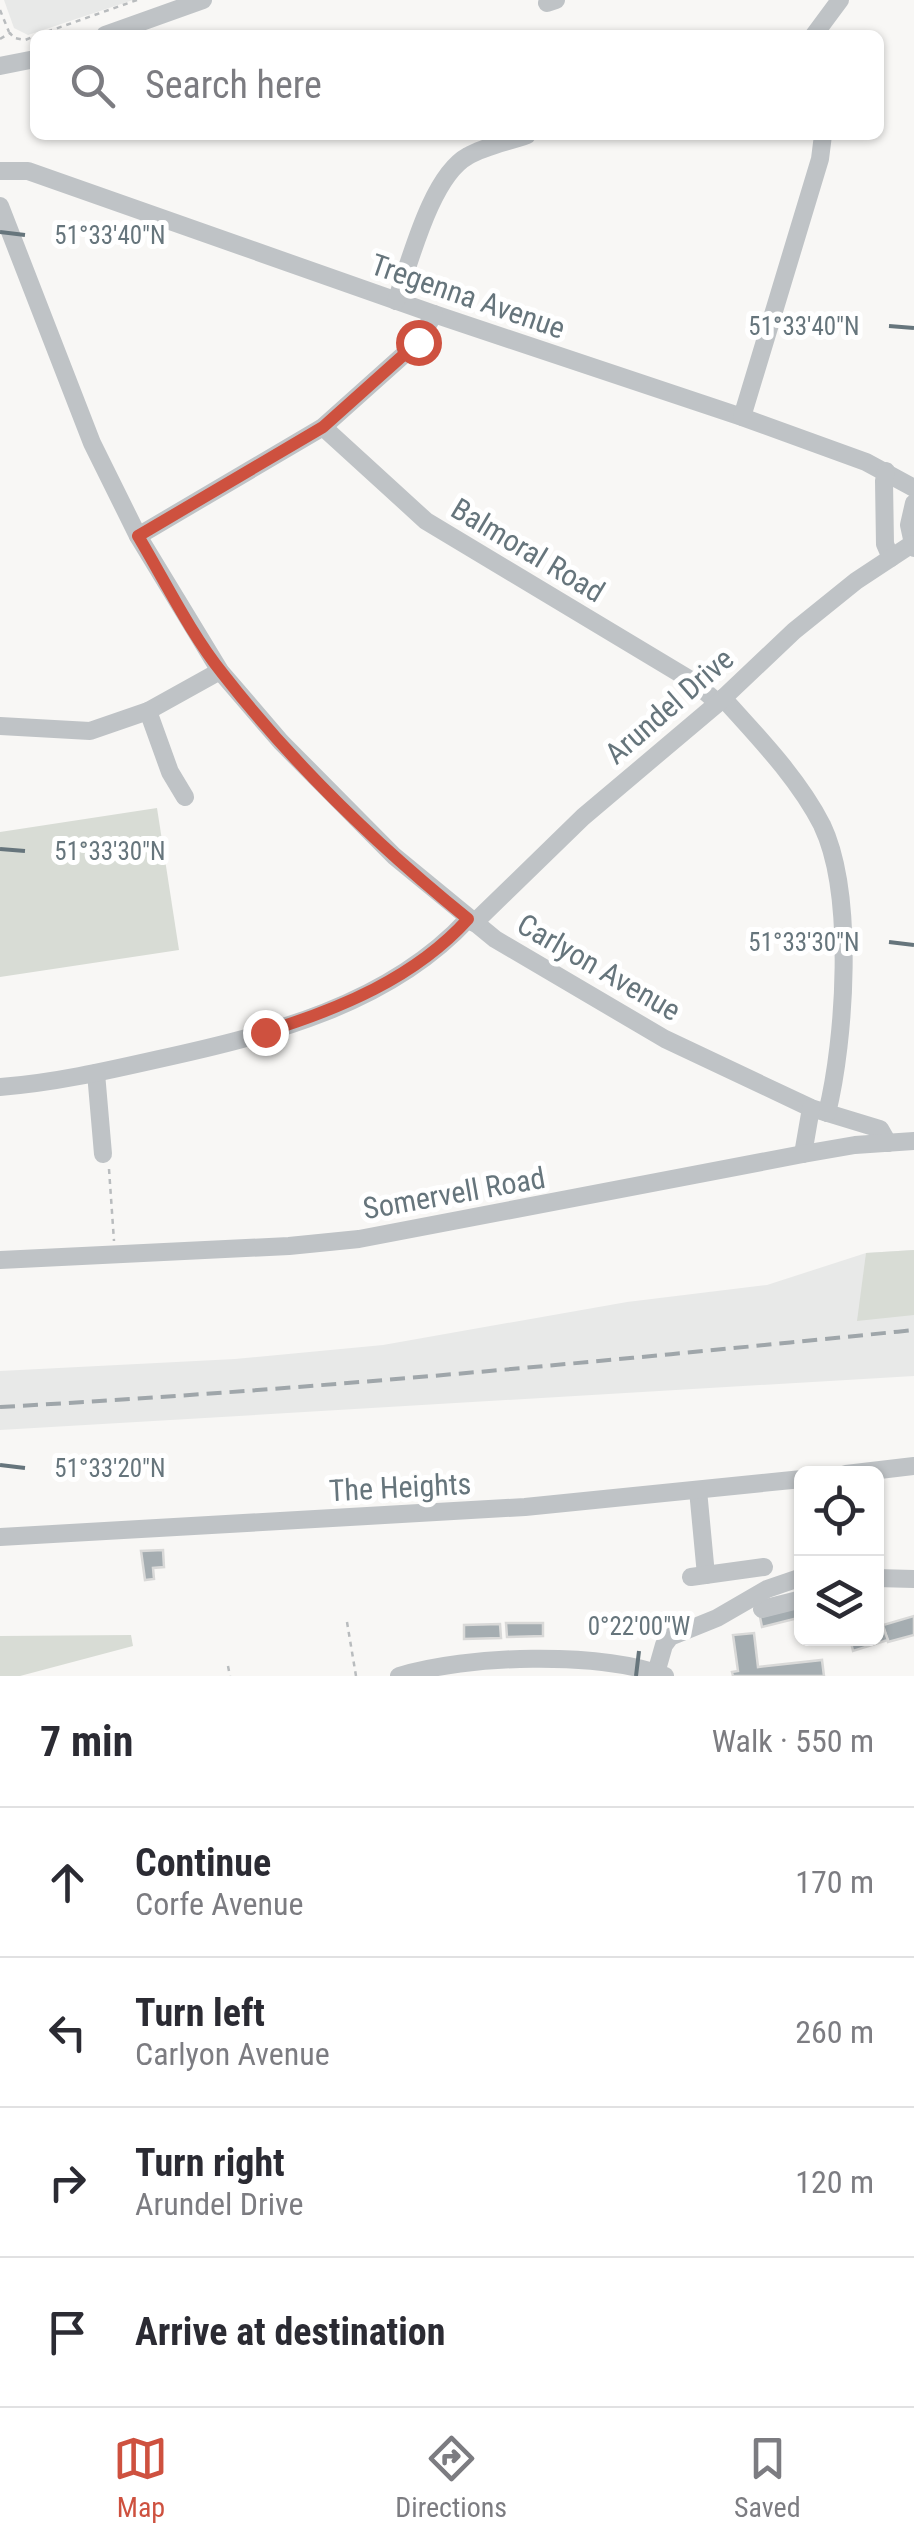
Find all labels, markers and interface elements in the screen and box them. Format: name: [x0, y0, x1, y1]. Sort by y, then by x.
search box: [30, 30, 884, 140]
icon: search: [65, 58, 120, 113]
text: Search here: [145, 63, 322, 107]
text: 51°33'40"N: [54, 221, 166, 250]
street label: Tregenna Avenue: [366, 246, 570, 346]
text: 51°33'40"N: [748, 312, 860, 341]
route start: [396, 320, 442, 366]
street label: Balmoral Road: [445, 491, 611, 609]
street label: Arundel Drive: [598, 641, 740, 771]
text: 51°33'30"N: [54, 837, 166, 866]
street label: Carlyon Avenue: [511, 906, 687, 1028]
text: 51°33'30"N: [748, 928, 860, 957]
route end: [243, 1010, 289, 1056]
street label: Somervell Road: [360, 1160, 548, 1226]
text: 51°33'20"N: [54, 1454, 166, 1483]
street label: The Heights: [328, 1466, 472, 1508]
map controls: [794, 1466, 884, 1646]
button: locate: [794, 1466, 884, 1556]
button: layers: [794, 1556, 884, 1646]
text: 0°22'00"W: [588, 1612, 690, 1641]
text: 7 min: [40, 1717, 133, 1766]
text: Walk · 550 m: [712, 1722, 874, 1760]
text: Continue: [135, 1841, 271, 1885]
icon: ahead: [40, 1855, 95, 1910]
text: 170 m: [795, 1863, 874, 1901]
text: Corfe Avenue: [135, 1885, 303, 1923]
text: Turn left: [135, 1991, 265, 2035]
icon: left: [40, 2005, 95, 2060]
text: 260 m: [795, 2013, 874, 2051]
text: Carlyon Avenue: [135, 2035, 330, 2073]
text: Turn right: [135, 2141, 285, 2185]
icon: right: [40, 2155, 95, 2210]
text: 120 m: [795, 2163, 874, 2201]
text: Arundel Drive: [135, 2185, 304, 2223]
icon: arrive: [40, 2305, 95, 2360]
text: Arrive at destination: [135, 2310, 445, 2354]
tab: Map: [113, 2431, 168, 2524]
tab: Directions: [395, 2431, 507, 2524]
tab: Saved: [734, 2431, 801, 2524]

